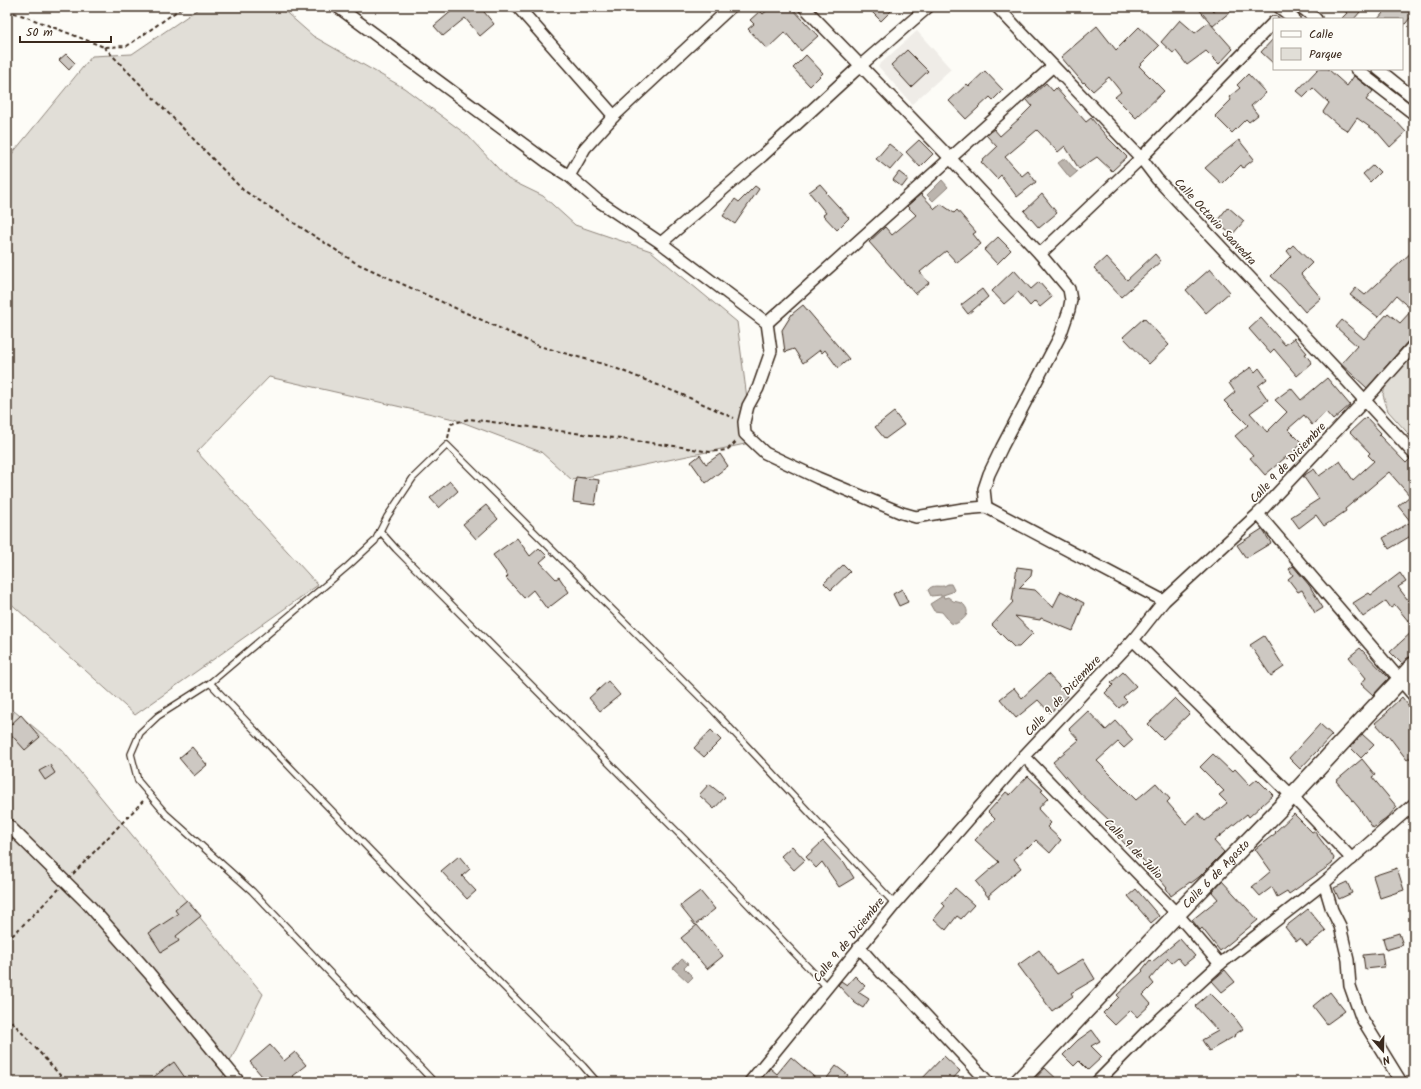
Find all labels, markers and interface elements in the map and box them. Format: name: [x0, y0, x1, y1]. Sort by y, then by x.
scale bar: [20, 18, 111, 44]
legend: [1273, 18, 1403, 70]
text: 50 m: [26, 23, 53, 42]
text: Calle: [1309, 25, 1334, 44]
text: Parque: [1309, 45, 1343, 64]
street label: Calle Octavio Saavedra: [1169, 174, 1261, 270]
street label: Calle 9 de Diciembre: [1245, 418, 1331, 508]
street label: Calle 9 de Diciembre: [1020, 651, 1106, 741]
street label: Calle 9 de Julio: [1099, 814, 1167, 884]
street label: Calle 6 de Agosto: [1178, 835, 1254, 913]
street label: Calle 9 de Diciembre: [809, 893, 890, 987]
north arrow: [1363, 1031, 1403, 1071]
text: N: [1380, 1050, 1392, 1069]

